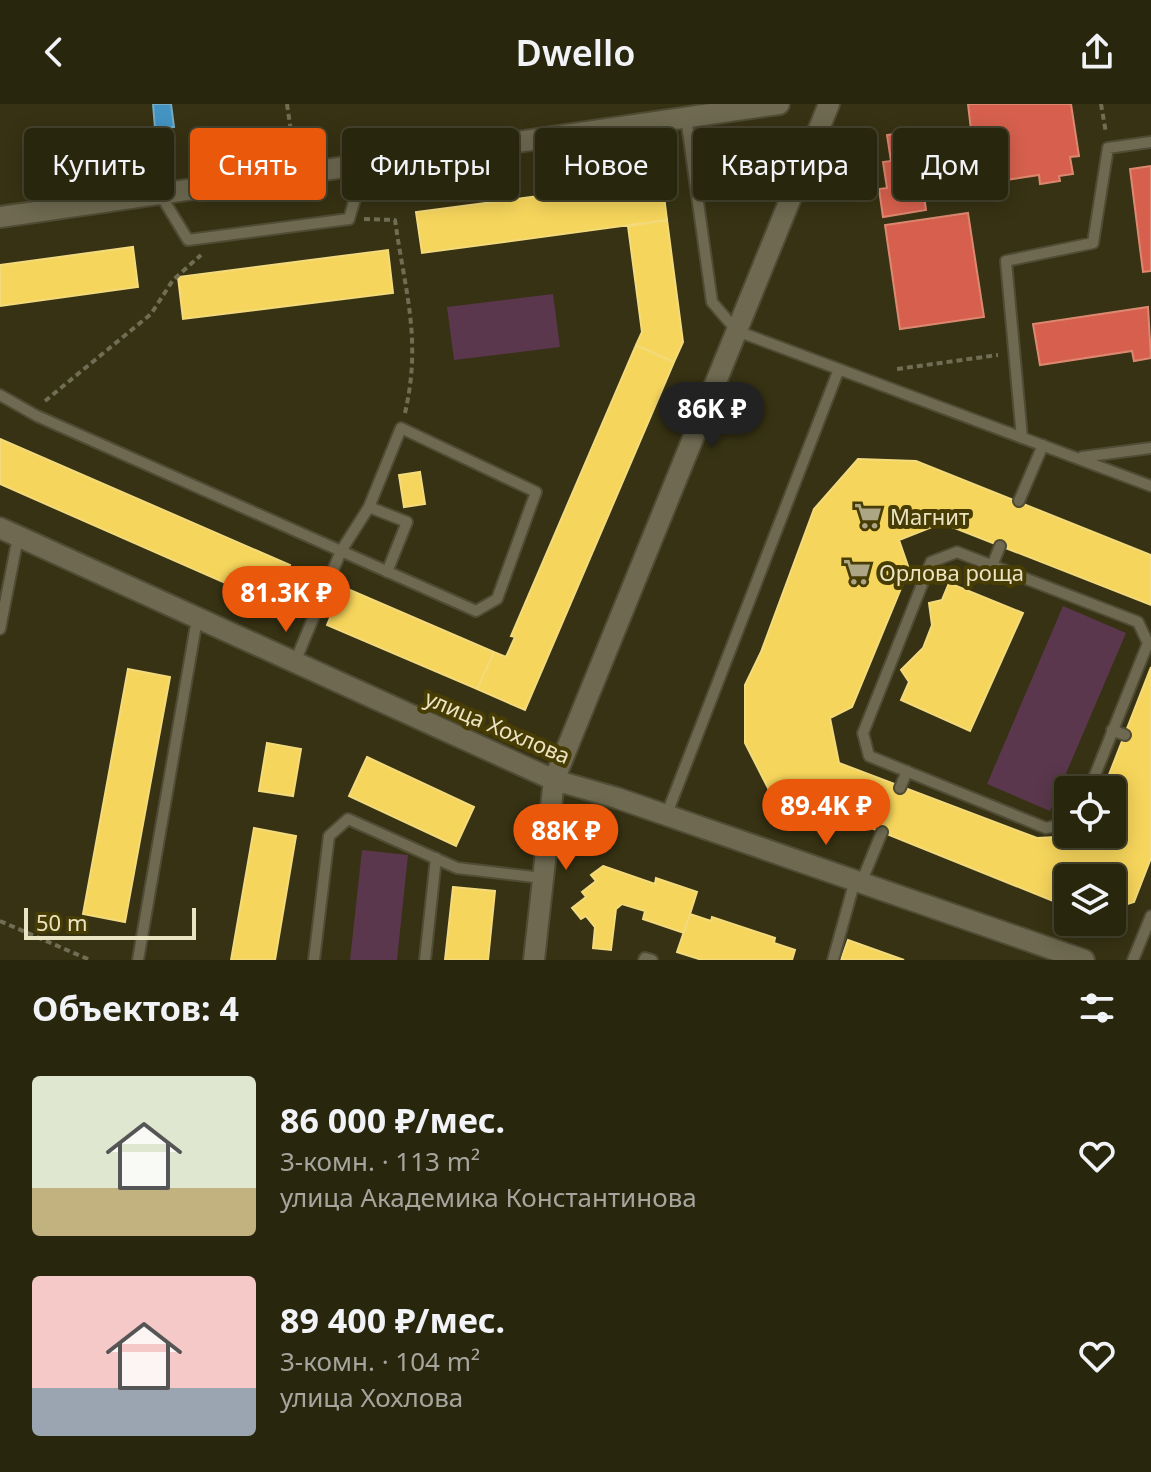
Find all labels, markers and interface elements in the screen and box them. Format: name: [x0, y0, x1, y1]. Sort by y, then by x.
text: Dwello: [516, 28, 635, 77]
icon: back: [32, 30, 76, 74]
icon: share: [1075, 30, 1119, 74]
chip: Купить: [24, 128, 174, 200]
chip: Снять: [190, 128, 326, 200]
chip: Фильтры: [342, 128, 519, 200]
chip: Новое: [535, 128, 677, 200]
chip: Квартира: [693, 128, 877, 200]
chip: Дом: [893, 128, 1008, 200]
pin: 86K ₽: [656, 382, 768, 450]
text: 86K ₽: [677, 390, 747, 426]
supermarket icon: Магнит: [853, 501, 883, 531]
place label: Магнит: [890, 501, 969, 531]
supermarket icon: Орлова роща: [842, 557, 872, 587]
place label: Орлова роща: [879, 557, 1024, 587]
pin: 81.3K ₽: [212, 566, 360, 634]
text: 81.3K ₽: [240, 574, 332, 610]
street label: улица Хохлова: [421, 682, 575, 770]
map controls: [1054, 776, 1126, 936]
button: locate: [1054, 776, 1126, 848]
pin: 89.4K ₽: [752, 779, 900, 847]
text: 89.4K ₽: [780, 787, 872, 823]
pin: 88K ₽: [510, 804, 622, 872]
text: 88K ₽: [531, 812, 601, 848]
button: layers: [1054, 864, 1126, 936]
scale bar: [24, 904, 196, 940]
text: 50 m: [36, 907, 87, 937]
text: Объектов: 4: [32, 985, 239, 1031]
icon: filters: [1075, 986, 1119, 1030]
text: 86 000 ₽/мес.: [280, 1097, 505, 1143]
icon: home: [96, 1108, 192, 1204]
icon: heart: [1075, 1134, 1119, 1178]
text: 3-комн. · 113 m²: [280, 1143, 480, 1179]
text: улица Академика Константинова: [280, 1179, 697, 1215]
text: 89 400 ₽/мес.: [280, 1297, 505, 1343]
icon: home: [96, 1308, 192, 1404]
icon: heart: [1075, 1334, 1119, 1378]
text: 3-комн. · 104 m²: [280, 1343, 480, 1379]
text: улица Хохлова: [280, 1379, 463, 1415]

